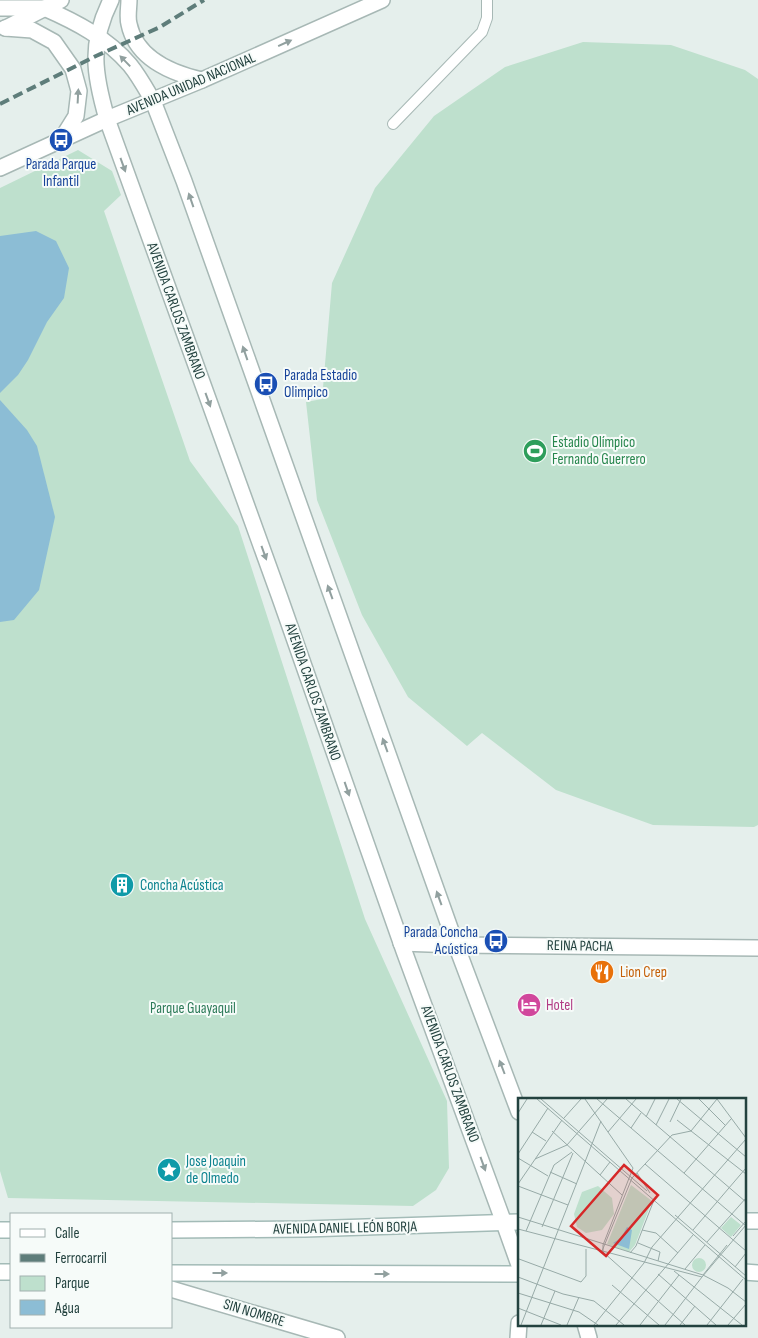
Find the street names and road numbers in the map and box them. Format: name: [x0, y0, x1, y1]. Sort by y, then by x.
street label: AVENIDA UNIDAD NACIONAL: [123, 48, 259, 120]
street label: AVENIDA CARLOS ZAMBRANO: [142, 239, 210, 382]
street label: AVENIDA CARLOS ZAMBRANO: [280, 620, 345, 763]
street label: REINA PACHA: [547, 936, 614, 956]
street label: AVENIDA CARLOS ZAMBRANO: [416, 1002, 484, 1145]
street label: AVENIDA DANIEL LEÓN BORJA: [272, 1217, 417, 1239]
street label: SIN NOMBRE: [221, 1295, 287, 1331]

